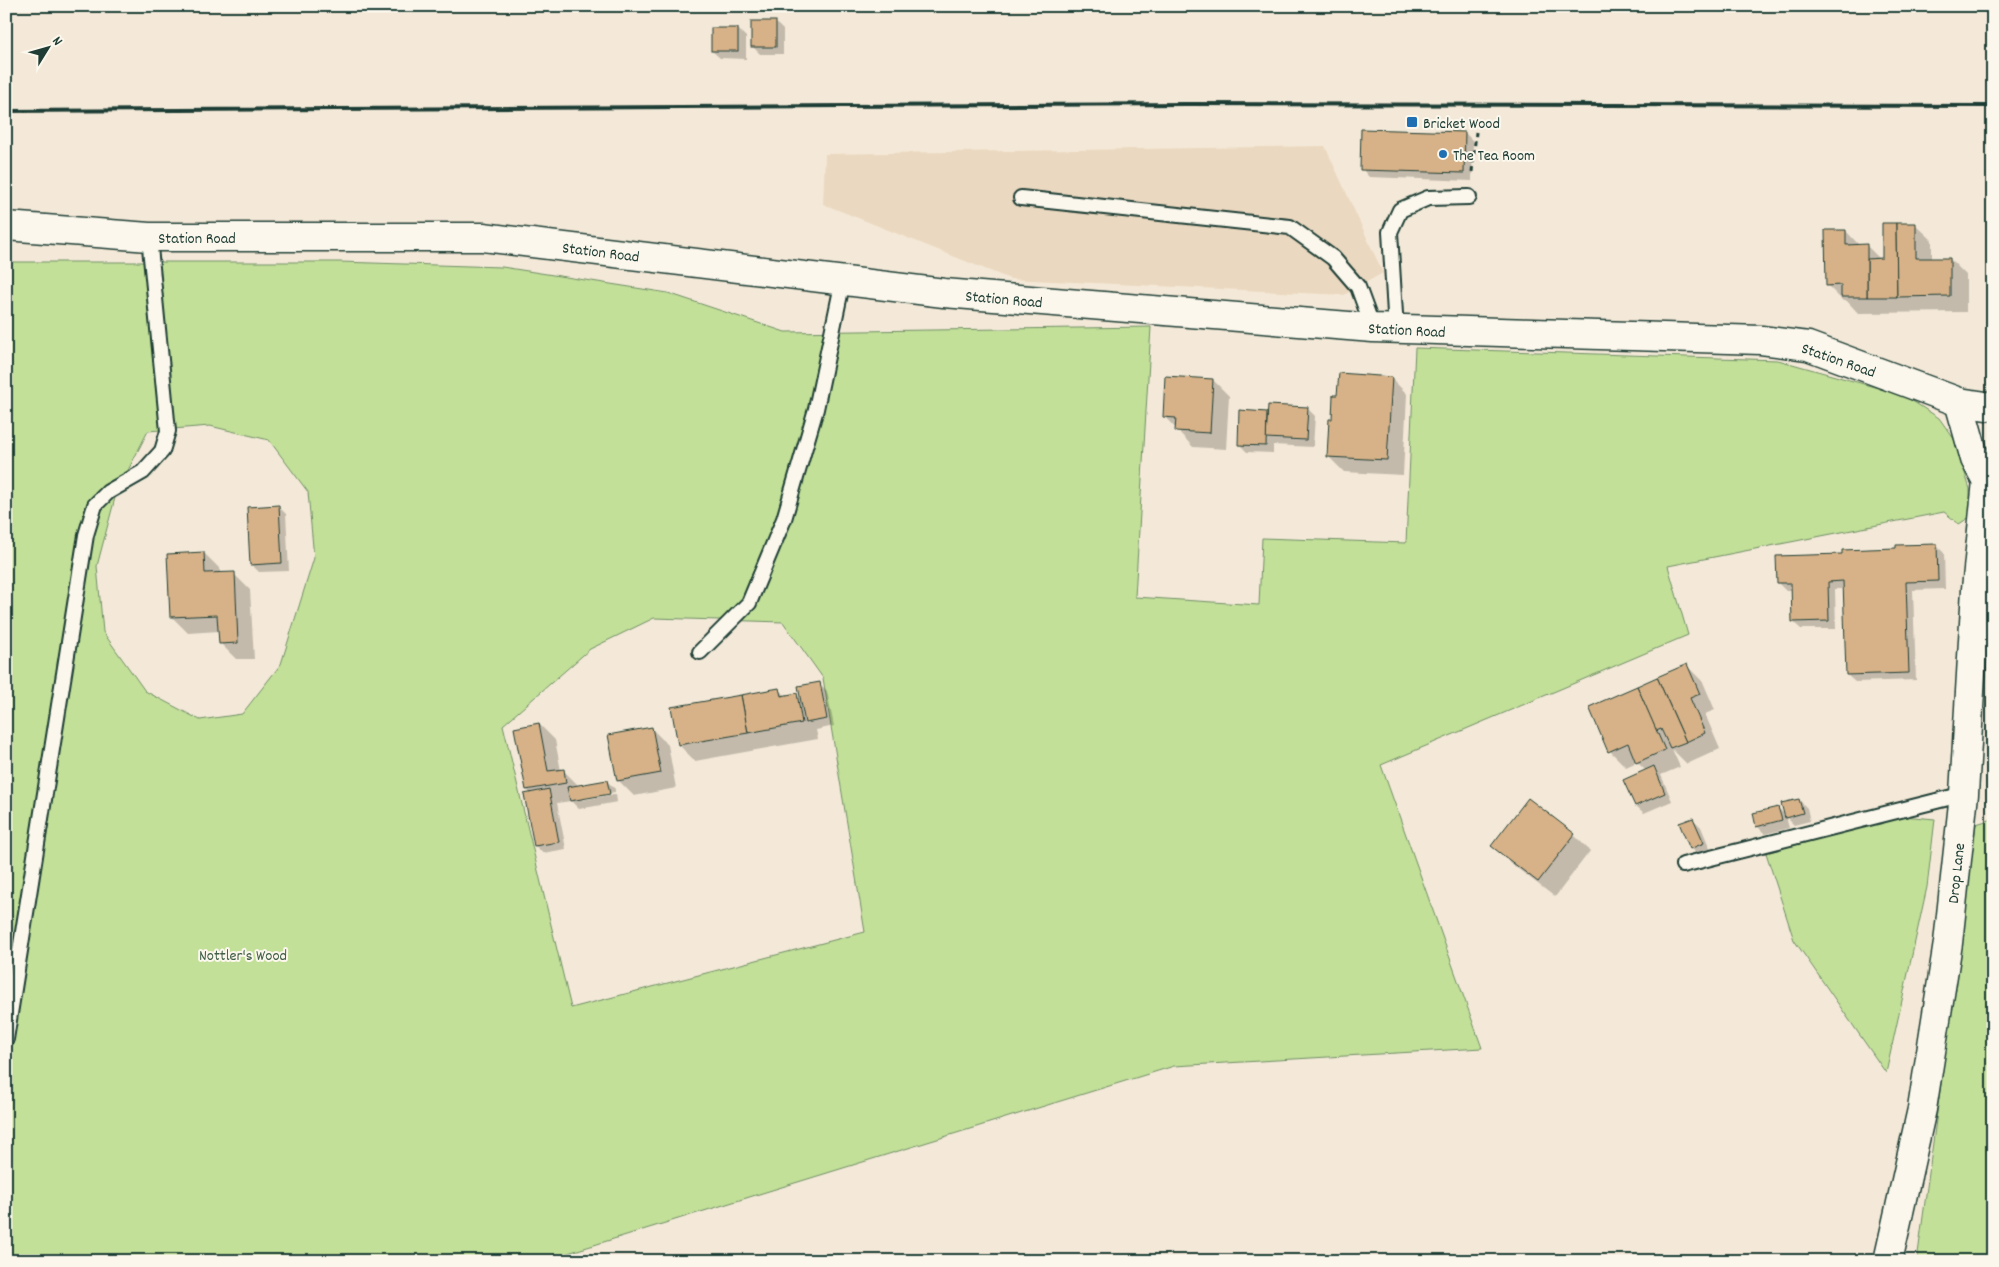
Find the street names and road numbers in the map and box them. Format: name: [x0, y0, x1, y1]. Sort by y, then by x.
street label: Station Road: [158, 228, 236, 251]
street label: Station Road: [561, 237, 641, 270]
street label: Station Road: [964, 286, 1043, 315]
street label: Station Road: [1368, 318, 1446, 345]
street label: Station Road: [1798, 338, 1879, 385]
street label: Drop Lane: [1943, 842, 1972, 905]

